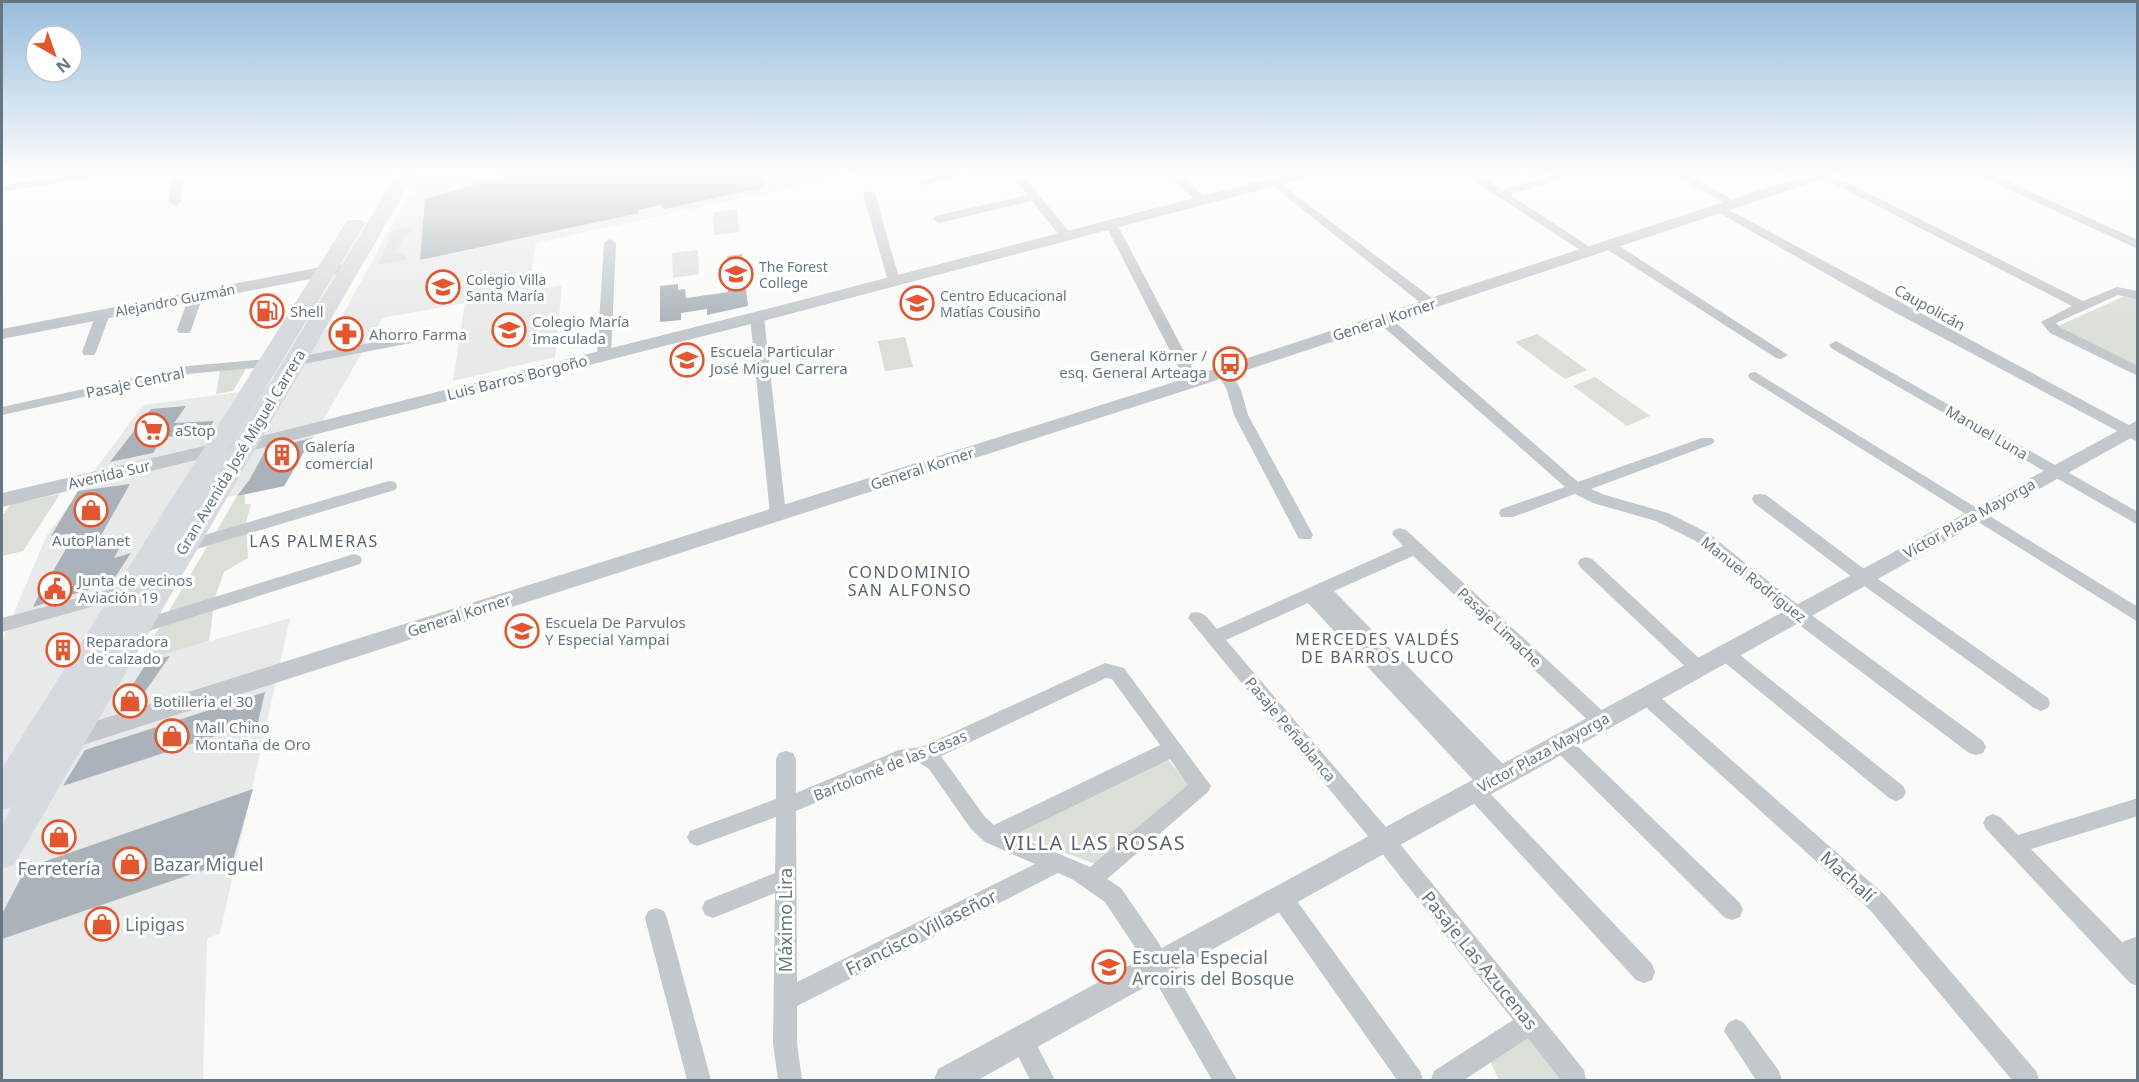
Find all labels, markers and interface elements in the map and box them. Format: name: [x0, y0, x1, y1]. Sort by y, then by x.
north arrow: [24, 24, 84, 84]
text: N: [52, 53, 76, 78]
school or university icon: The Forest College: [718, 256, 754, 292]
place label: The Forest College: [759, 257, 828, 292]
school or university icon: Colegio Villa Santa María: [425, 269, 461, 305]
place label: Colegio Villa Santa María: [466, 270, 546, 305]
street label: Alejandro Guzmán: [113, 279, 237, 321]
street label: Caupolicán: [1891, 279, 1969, 335]
school or university icon: Centro Educacional Matías Cousiño: [899, 285, 935, 321]
place label: Centro Educacional Matías Cousiño: [940, 286, 1067, 321]
fuel station icon: Shell: [249, 293, 285, 329]
street label: General Korner: [1330, 293, 1438, 345]
place label: Shell: [290, 301, 324, 321]
place label: Colegio María Imaculada: [532, 311, 629, 348]
school or university icon: Colegio María Imaculada: [491, 312, 527, 348]
pharmacy icon: Ahorro Farma: [328, 316, 364, 352]
place label: Ahorro Farma: [369, 324, 467, 344]
place label: Escuela Particular José Miguel Carrera: [708, 341, 848, 378]
school or university icon: Escuela Particular José Miguel Carrera: [669, 342, 705, 378]
place label: General Körner / esq. General Arteaga: [1059, 345, 1207, 382]
street label: Gran Avenida José Miguel Carrera: [171, 346, 309, 558]
bus stop icon: General Körner / esq. General Arteaga: [1212, 346, 1248, 382]
street label: Luis Barros Borgoño: [445, 350, 589, 404]
street label: Pasaje Central: [84, 362, 186, 402]
street label: Manuel Luna: [1942, 400, 2032, 464]
supermarket icon: aStop: [134, 412, 170, 448]
place label: aStop: [175, 420, 215, 440]
place label: Galería comercial: [305, 436, 373, 473]
building icon: Galería comercial: [264, 437, 300, 473]
street label: General Korner: [868, 442, 976, 494]
street label: Avenida Sur: [66, 455, 152, 493]
street label: Víctor Plaza Mayorga: [1900, 473, 2038, 563]
shop icon: AutoPlanet: [73, 492, 109, 528]
place label: AutoPlanet: [52, 530, 131, 550]
district label: LAS PALMERAS: [249, 530, 379, 552]
street label: Manuel Rodríguez: [1697, 532, 1811, 626]
district label: CONDOMINIO SAN ALFONSO: [848, 561, 972, 601]
place label: Junta de vecinos Aviación 19: [76, 570, 193, 607]
public building icon: Junta de vecinos Aviación 19: [37, 571, 73, 607]
street label: Pasaje Limache: [1454, 583, 1546, 671]
street label: General Korner: [405, 589, 513, 641]
place label: Escuela De Parvulos Y Especial Yampai: [545, 612, 686, 649]
school or university icon: Escuela De Parvulos Y Especial Yampai: [504, 613, 540, 649]
district label: MERCEDES VALDÉS DE BARROS LUCO: [1295, 628, 1461, 668]
place label: Reparadora de calzado: [86, 631, 168, 668]
building icon: Reparadora de calzado: [45, 632, 81, 668]
street label: Pasaje Peñablanca: [1241, 672, 1341, 786]
shop icon: Botilleria el 30: [112, 683, 148, 719]
place label: Botilleria el 30: [153, 691, 253, 711]
street label: Víctor Plaza Mayorga: [1474, 707, 1612, 797]
place label: Mall Chino Montaña de Oro: [195, 717, 311, 754]
shop icon: Mall Chino Montaña de Oro: [154, 718, 190, 754]
street label: Bartolomé de las Casas: [810, 725, 970, 805]
shop icon: Ferretería: [41, 819, 77, 855]
district label: VILLA LAS ROSAS: [1004, 829, 1186, 856]
street label: Machalí: [1816, 845, 1881, 907]
shop icon: Bazar Miguel: [112, 846, 148, 882]
place label: Bazar Miguel: [153, 852, 263, 876]
place label: Ferretería: [18, 856, 100, 880]
street label: Máximo Lira: [773, 868, 797, 972]
street label: Francisco Villaseñor: [841, 883, 1001, 981]
street label: Pasaje Las Azucenas: [1417, 886, 1543, 1034]
shop icon: Lipigas: [84, 906, 120, 942]
place label: Lipigas: [125, 912, 185, 936]
place label: Escuela Especial Arcoiris del Bosque: [1132, 945, 1294, 990]
school or university icon: Escuela Especial Arcoiris del Bosque: [1091, 949, 1127, 985]

